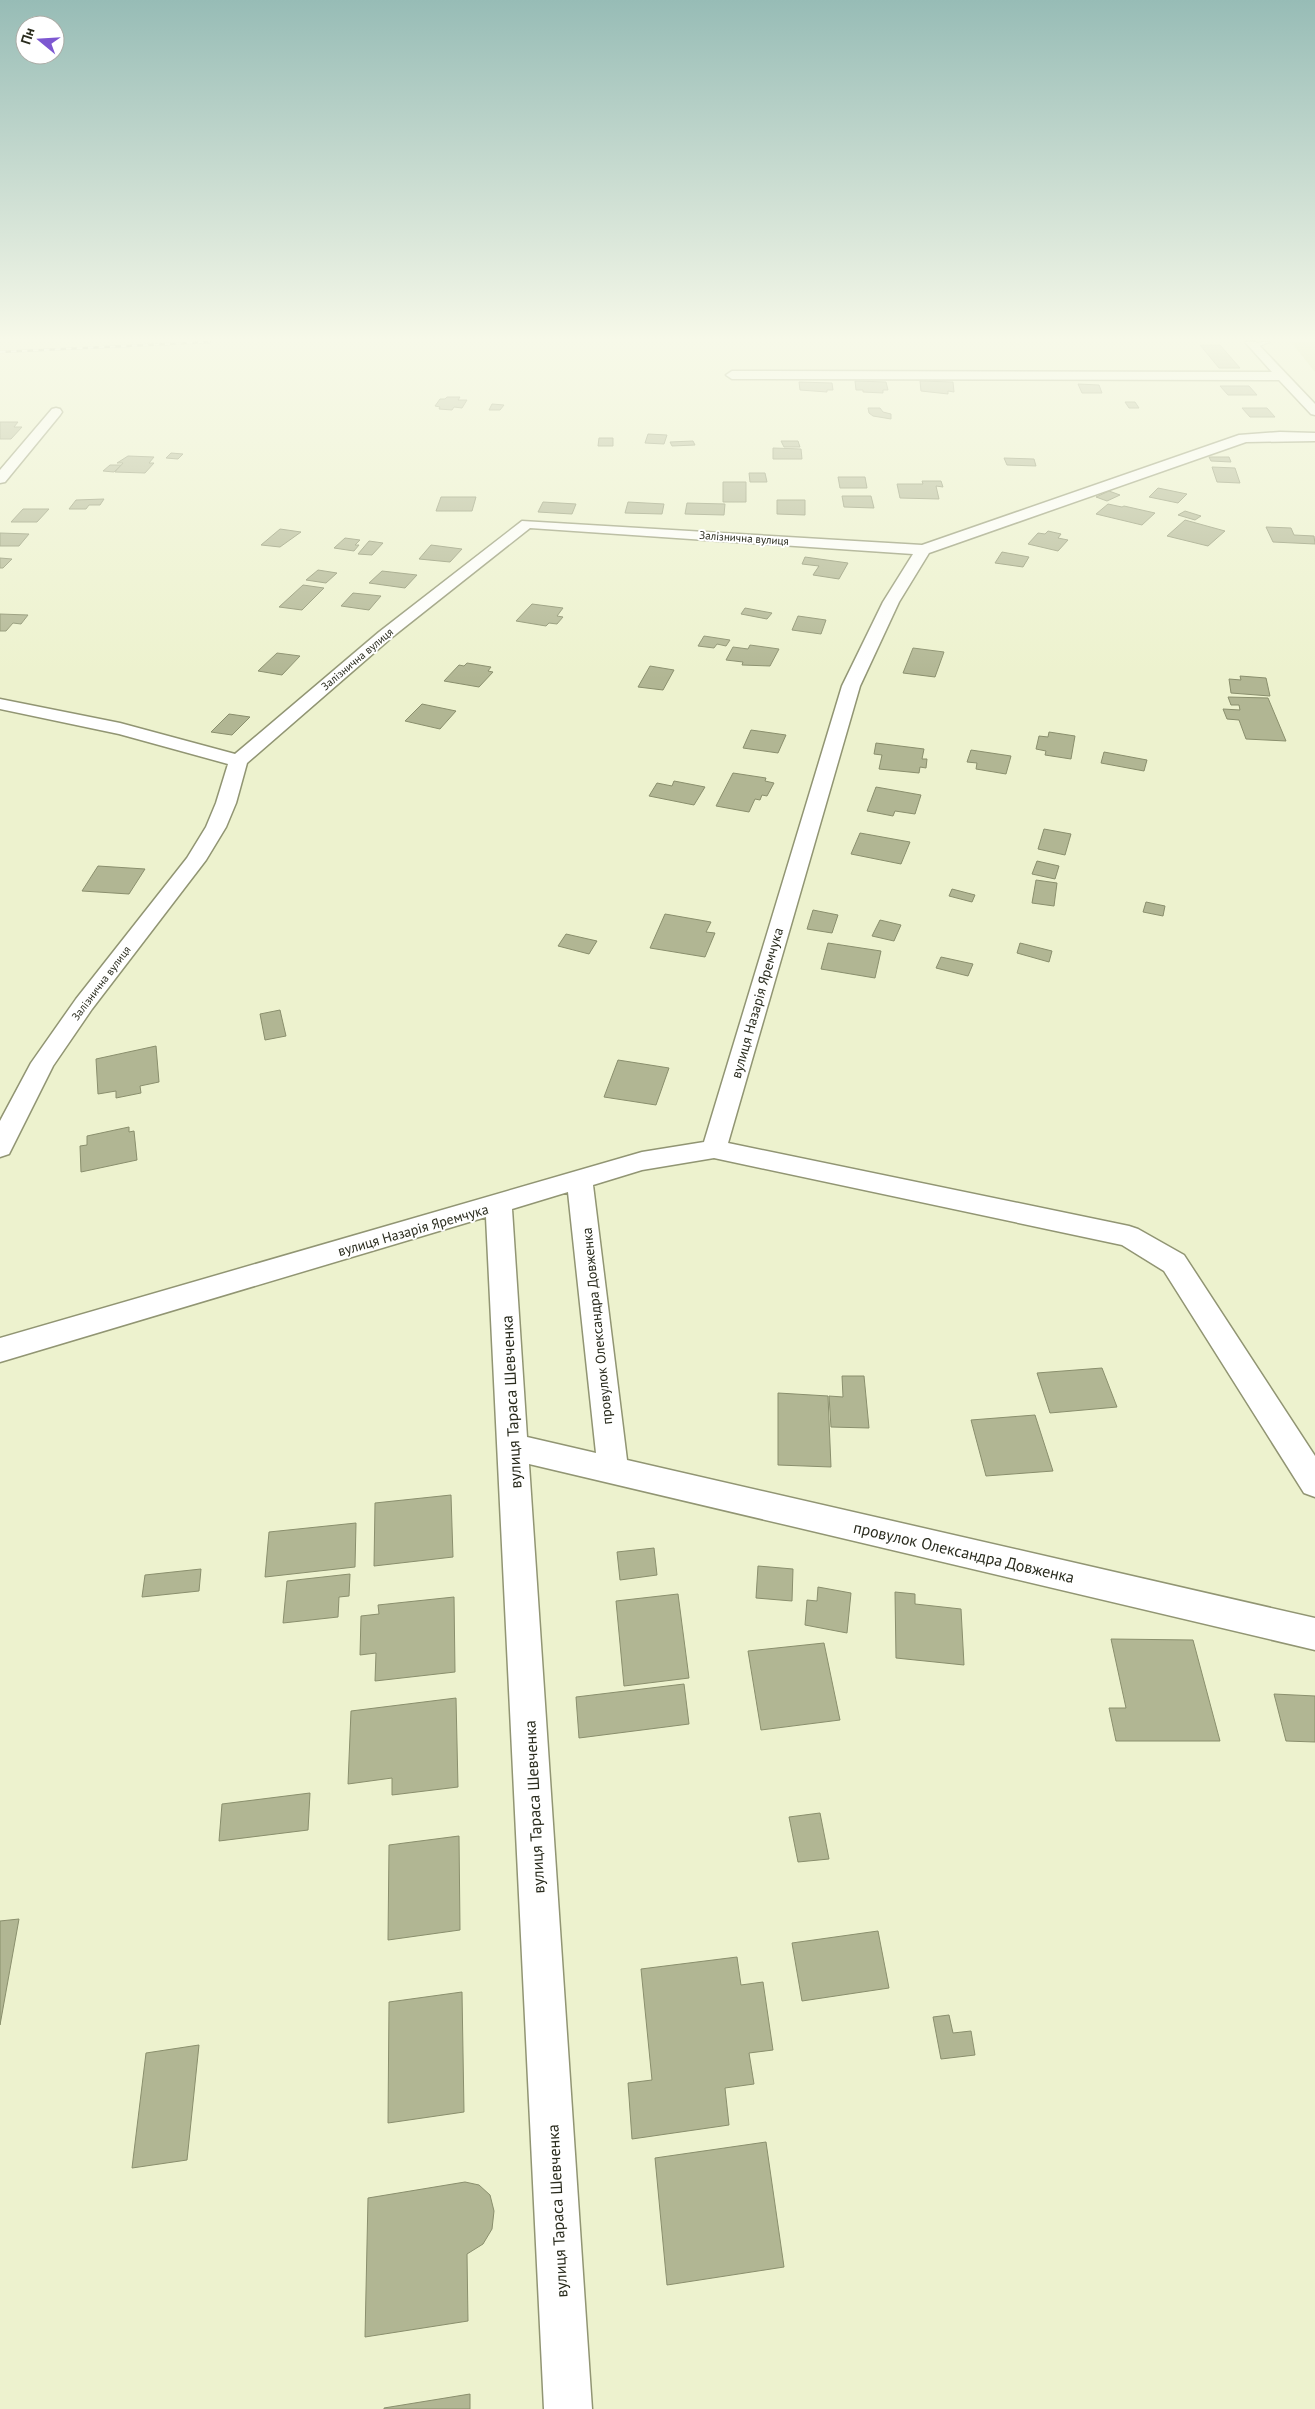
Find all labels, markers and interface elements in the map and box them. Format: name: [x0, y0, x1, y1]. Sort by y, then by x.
north arrow: [15, 15, 65, 65]
text: Пн: [17, 25, 39, 47]
street label: Залізнична вулиця: [699, 528, 789, 548]
street label: Залізнична вулиця: [318, 625, 396, 693]
street label: вулиця Назарія Яремчука: [727, 926, 787, 1080]
street label: Залізнична вулиця: [68, 943, 134, 1023]
street label: вулиця Назарія Яремчука: [336, 1200, 490, 1260]
street label: провулок Олександра Довженка: [578, 1227, 616, 1425]
street label: вулиця Тараса Шевченка: [496, 1315, 526, 1489]
street label: провулок Олександра Довженка: [852, 1517, 1076, 1587]
street label: вулиця Тараса Шевченка: [519, 1720, 549, 1894]
street label: вулиця Тараса Шевченка: [542, 2124, 572, 2298]

